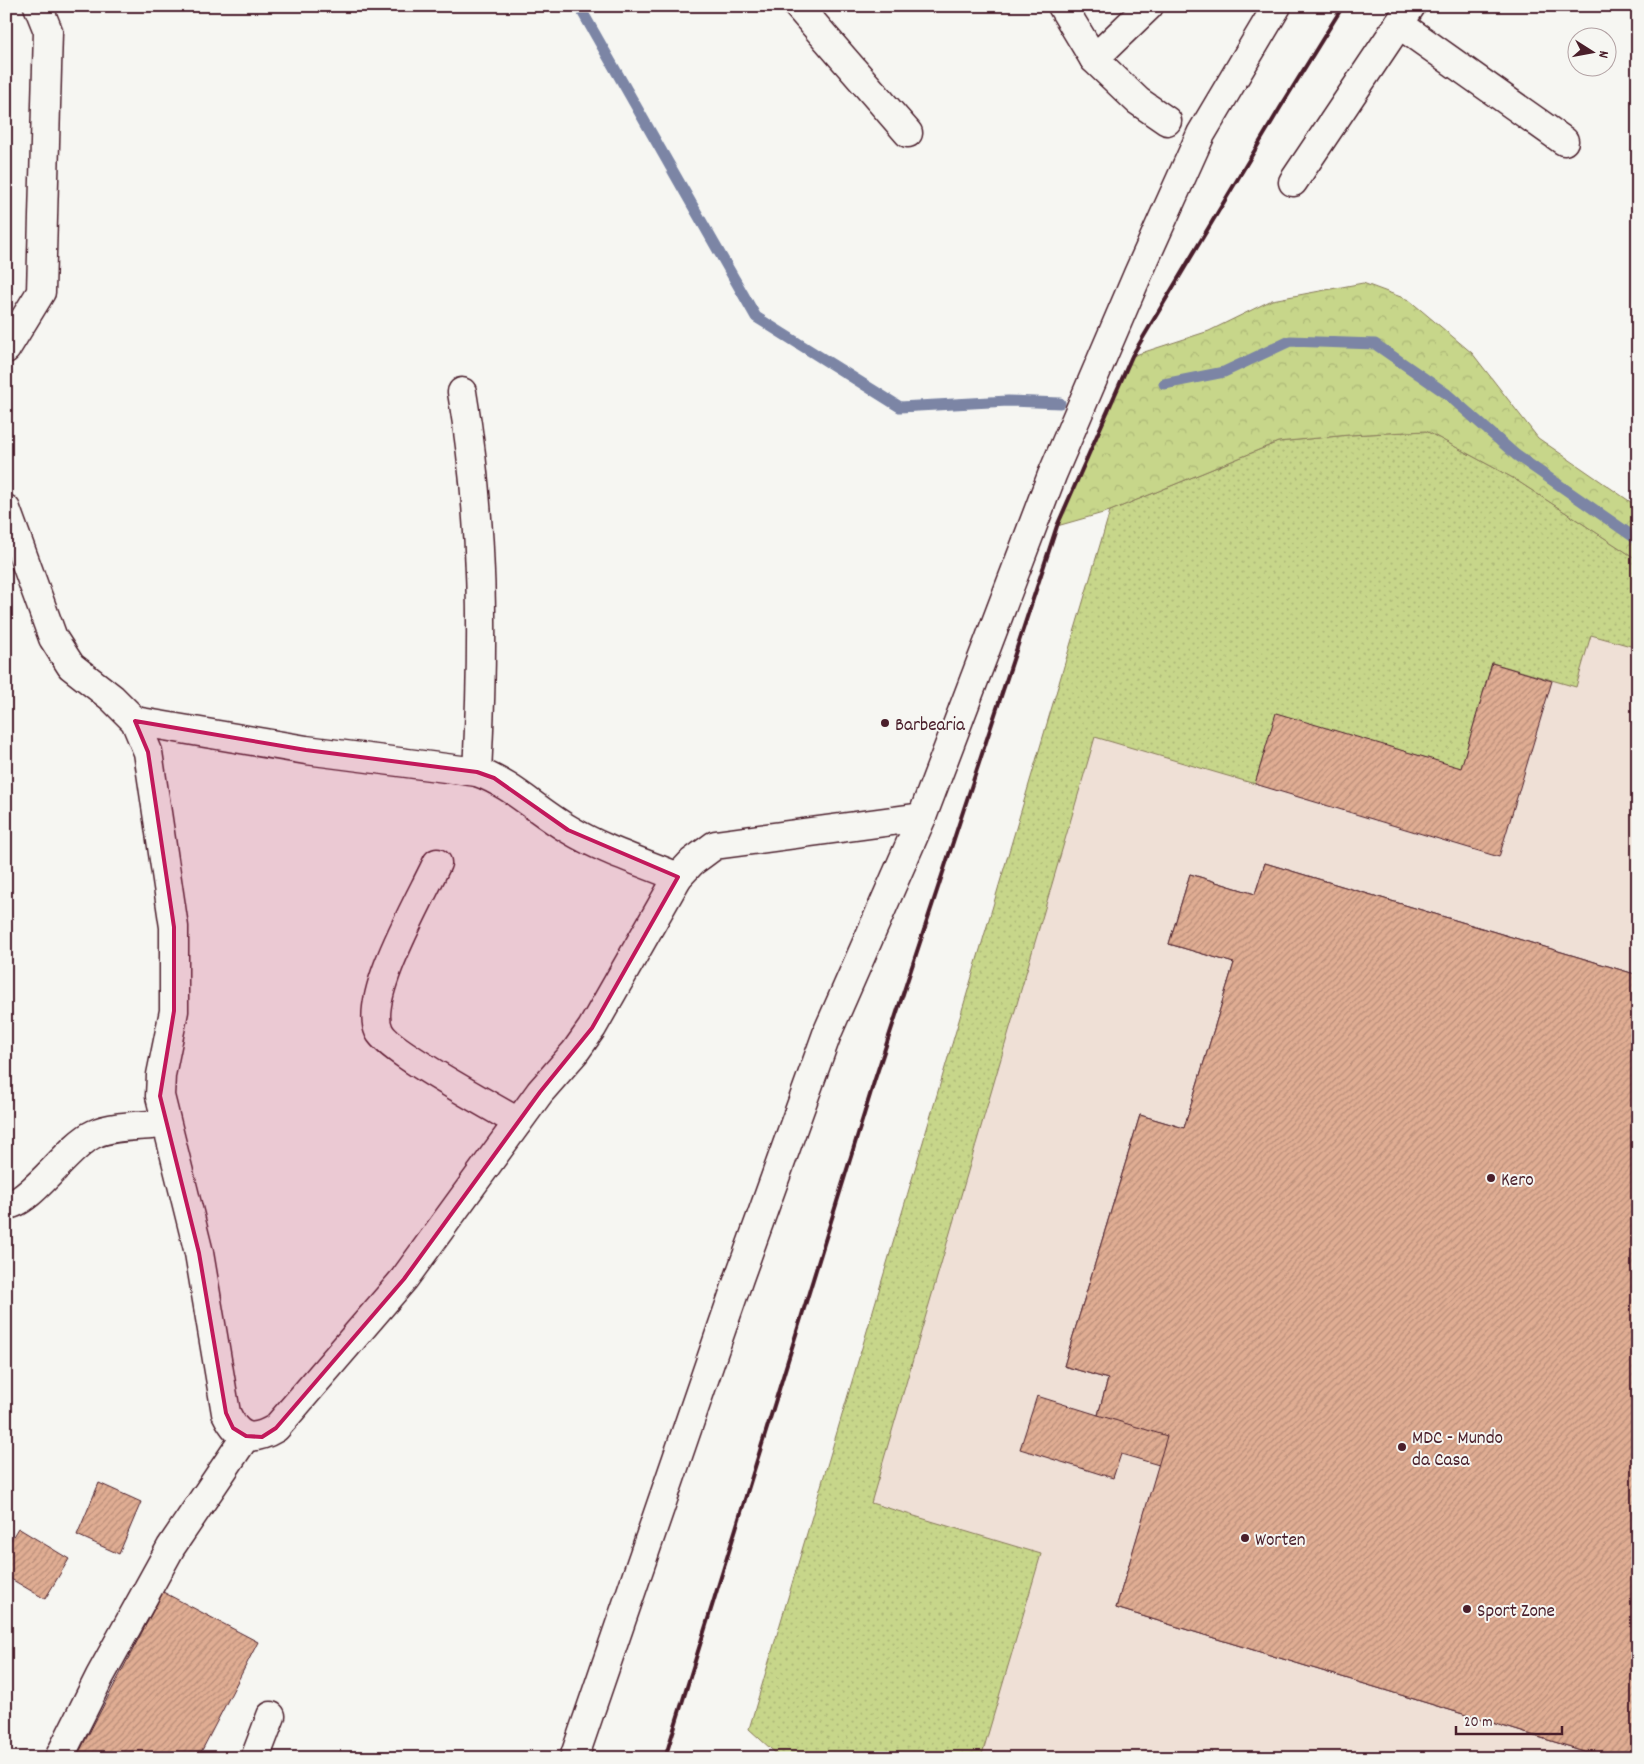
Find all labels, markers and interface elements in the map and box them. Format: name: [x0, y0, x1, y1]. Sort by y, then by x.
north arrow: [1566, 28, 1616, 78]
text: N: [1592, 49, 1613, 59]
place label: Barbearia: [895, 713, 966, 740]
marker: Barbearia: [879, 717, 891, 729]
place label: Kero: [1501, 1168, 1534, 1195]
marker: Kero: [1485, 1172, 1497, 1184]
place label: MDC - Mundo da Casa: [1412, 1426, 1503, 1475]
marker: MDC - Mundo da Casa: [1396, 1441, 1408, 1453]
place label: Worten: [1255, 1528, 1306, 1555]
marker: Worten: [1239, 1532, 1251, 1544]
place label: Sport Zone: [1477, 1599, 1555, 1626]
marker: Sport Zone: [1461, 1603, 1473, 1615]
scale bar: [1456, 1704, 1563, 1736]
text: 20 m: [1464, 1712, 1492, 1734]

